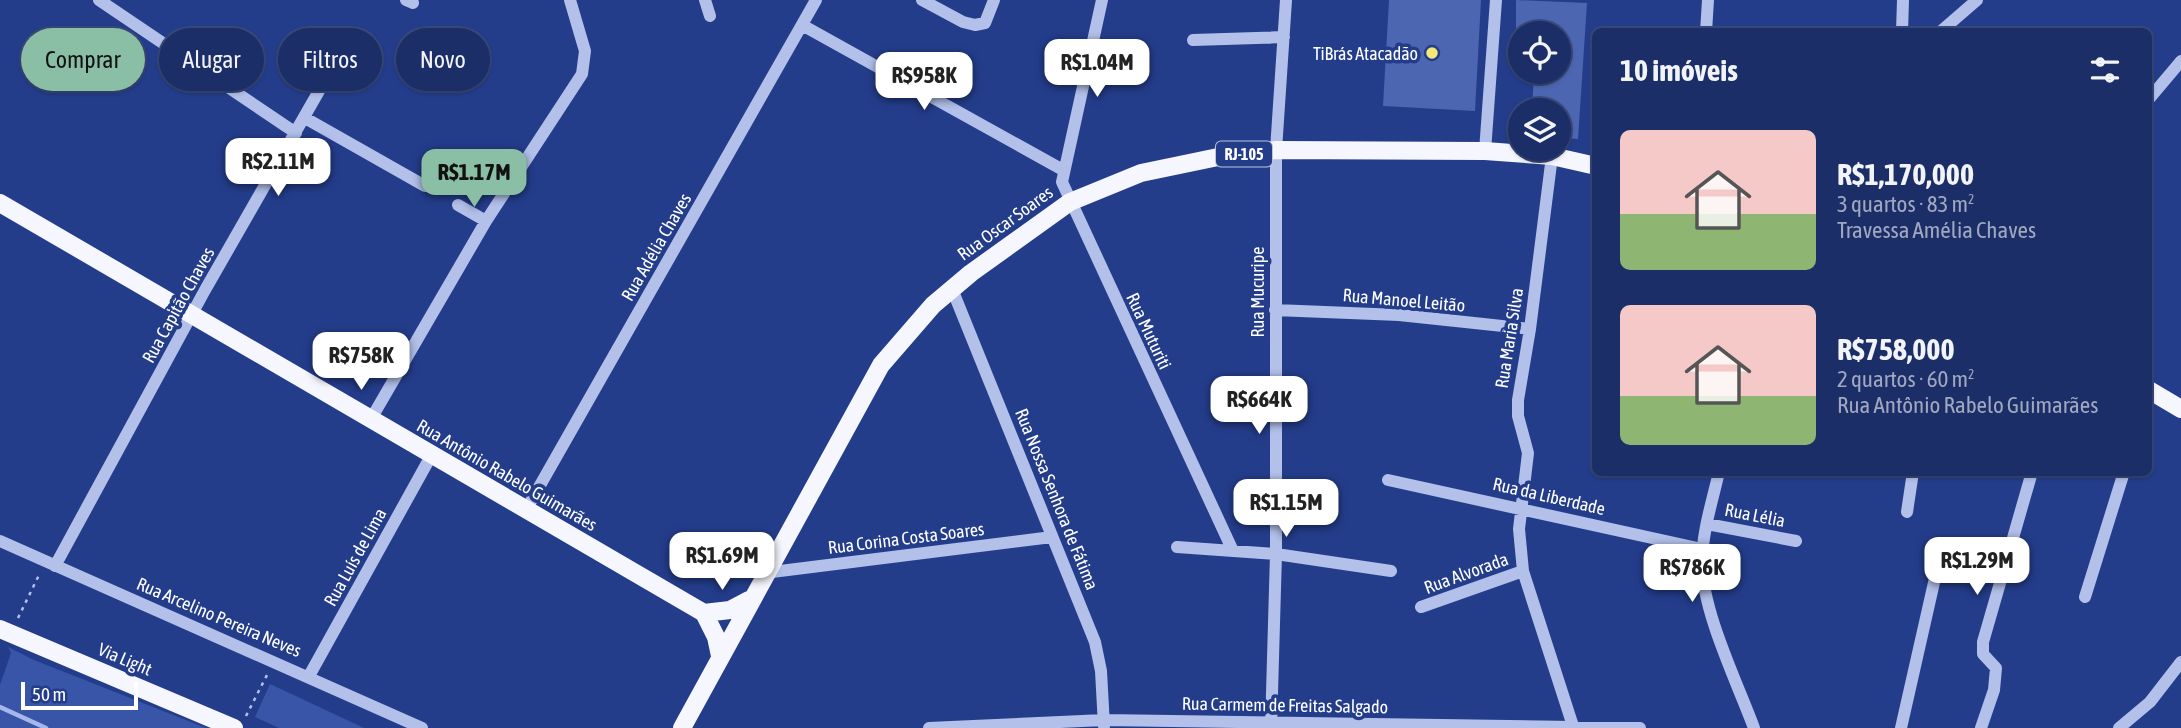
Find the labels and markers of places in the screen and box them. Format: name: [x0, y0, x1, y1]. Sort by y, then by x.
pin: R$1.04M: [1032, 40, 1162, 99]
place label: TiBrás Atacadão: [1313, 43, 1418, 64]
marker: TiBrás Atacadão: [1424, 45, 1440, 61]
pin: R$958K: [867, 52, 981, 112]
pin: R$2.11M: [213, 138, 343, 198]
pin: R$1.17M: [409, 150, 539, 209]
pin: R$758K: [304, 332, 418, 392]
pin: R$664K: [1202, 376, 1316, 436]
pin: R$1.15M: [1221, 480, 1351, 539]
pin: R$1.69M: [657, 532, 787, 592]
pin: R$1.29M: [1912, 538, 2042, 597]
pin: R$786K: [1635, 544, 1749, 604]

